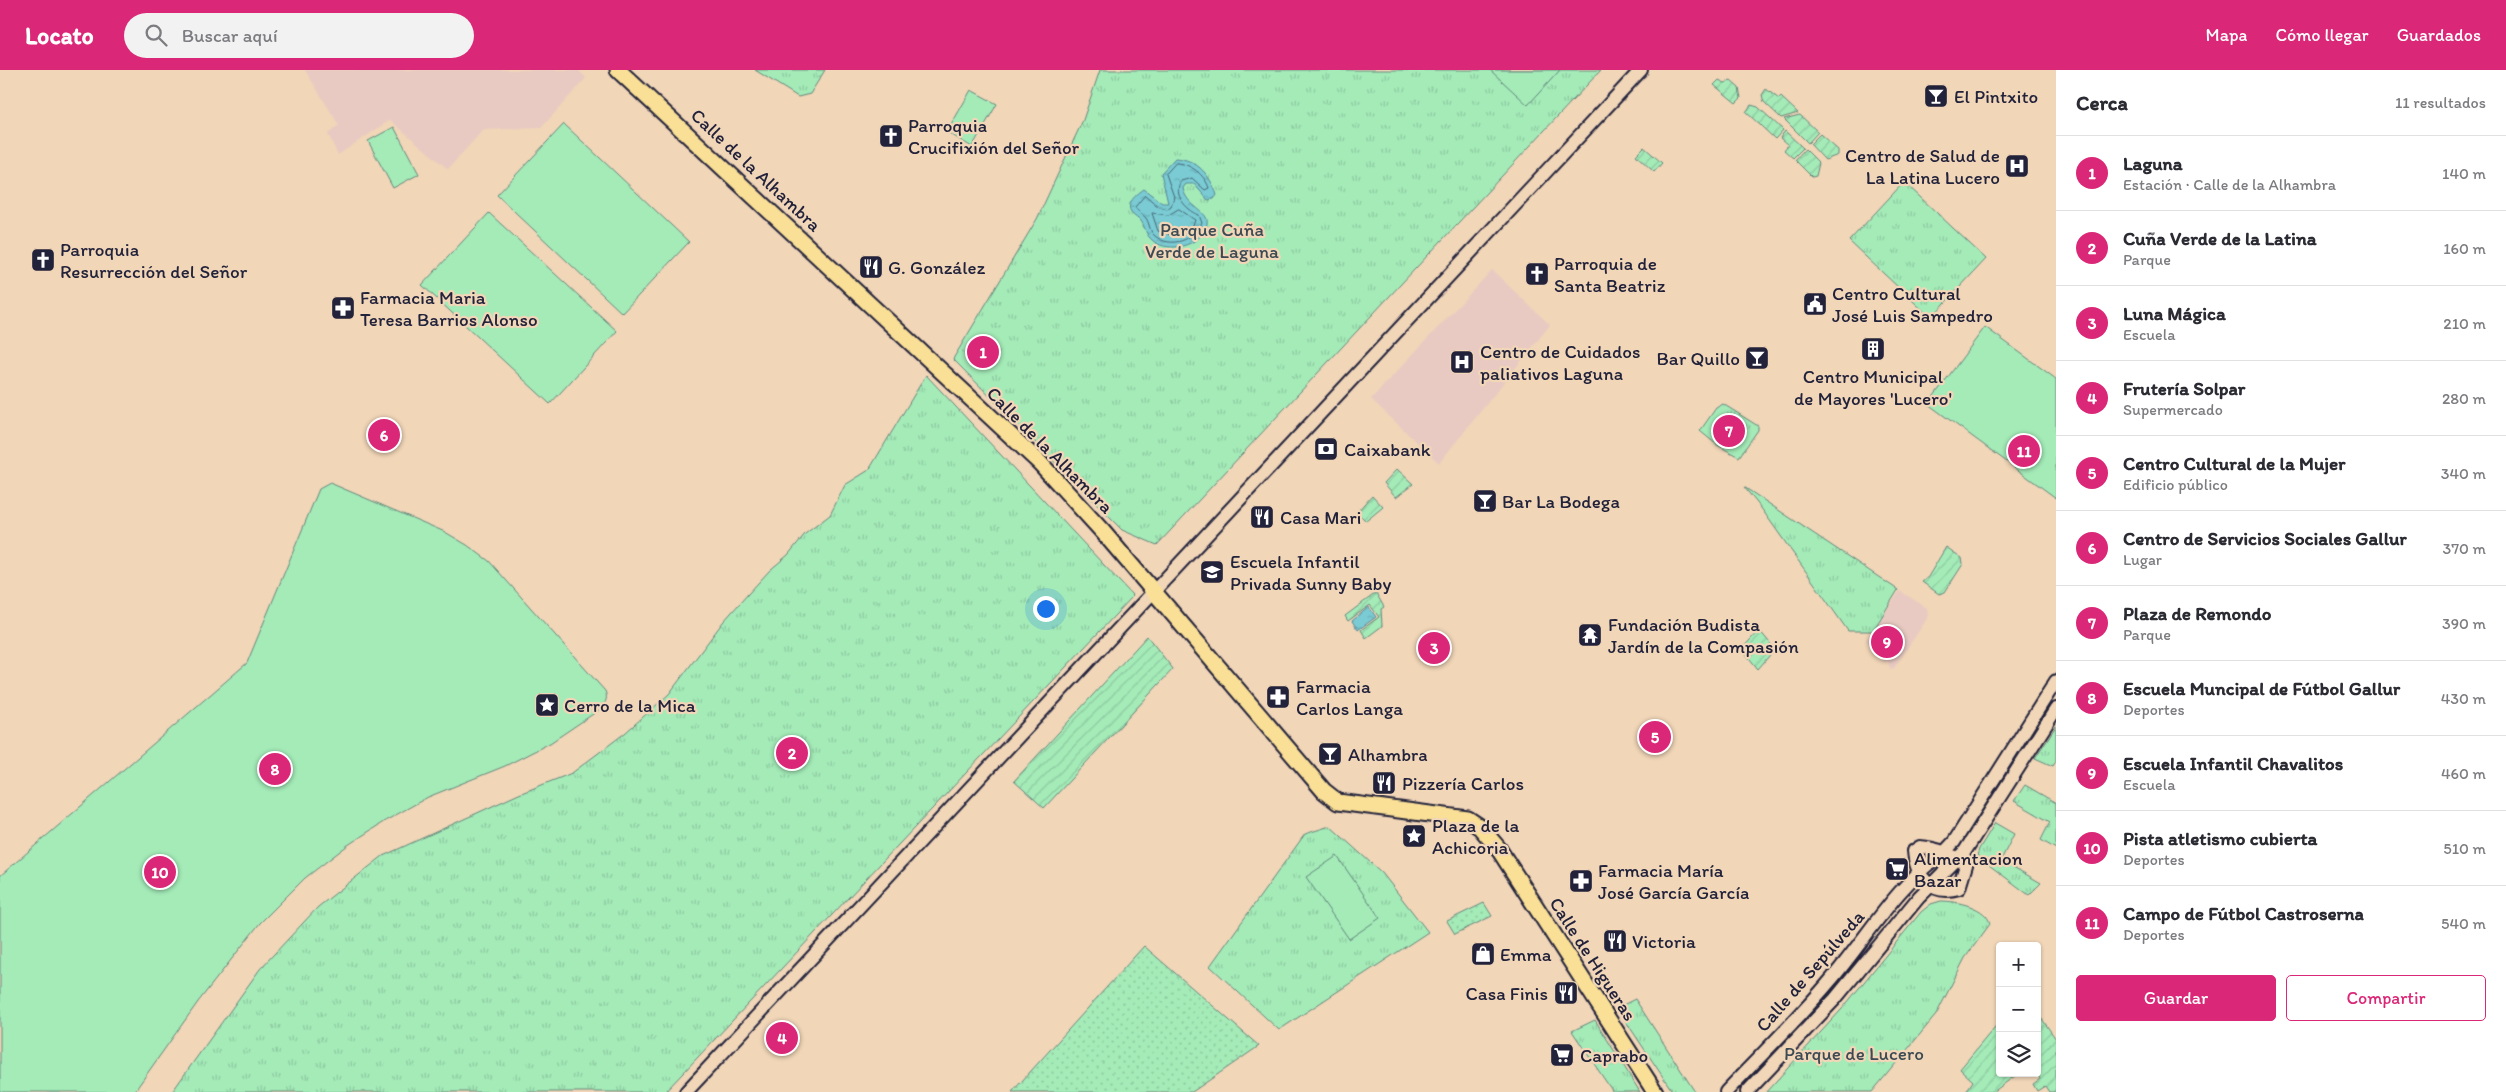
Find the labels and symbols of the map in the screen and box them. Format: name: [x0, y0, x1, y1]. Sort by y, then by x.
bar icon: El Pintxito: [1923, 83, 1949, 109]
place label: El Pintxito: [1954, 85, 2038, 108]
street label: Calle de la Alhambra: [686, 104, 826, 236]
place label: Parroquia Crucifixión del Señor: [908, 114, 1080, 159]
church icon: Parroquia Crucifixión del Señor: [878, 123, 904, 149]
place label: Centro de Salud de La Latina Lucero: [1845, 144, 2000, 189]
hospital icon: Centro de Salud de La Latina Lucero: [2004, 153, 2030, 179]
park label: Parque Cuña Verde de Laguna: [1145, 218, 1279, 263]
place label: Parroquia Resurrección del Señor: [60, 238, 248, 283]
church icon: Parroquia Resurrección del Señor: [30, 247, 56, 273]
place label: Parroquia de Santa Beatriz: [1554, 252, 1666, 297]
restaurant icon: G. González: [858, 254, 884, 280]
place label: G. González: [888, 256, 986, 279]
church icon: Parroquia de Santa Beatriz: [1524, 261, 1550, 287]
place label: Centro Cultural José Luis Sampedro: [1832, 282, 1993, 327]
place label: Farmacia Maria Teresa Barrios Alonso: [360, 286, 538, 331]
public building icon: Centro Cultural José Luis Sampedro: [1802, 291, 1828, 317]
pharmacy icon: Farmacia Maria Teresa Barrios Alonso: [330, 295, 356, 321]
pin: 1: [967, 333, 999, 371]
building icon: Centro Municipal de Mayores 'Lucero': [1860, 336, 1886, 362]
place label: Centro de Cuidados paliativos Laguna: [1480, 340, 1640, 385]
bar icon: Bar Quillo: [1744, 345, 1770, 371]
place label: Bar Quillo: [1657, 347, 1740, 370]
hospital icon: Centro de Cuidados paliativos Laguna: [1449, 349, 1475, 375]
place label: Centro Municipal de Mayores 'Lucero': [1794, 365, 1952, 410]
street label: Calle de la Alhambra: [982, 382, 1118, 518]
pin: 7: [1713, 412, 1745, 450]
pin: 6: [368, 416, 400, 454]
pin: 11: [2008, 432, 2040, 470]
bank icon: Caixabank: [1313, 436, 1339, 462]
place label: Caixabank: [1344, 438, 1431, 461]
bar icon: Bar La Bodega: [1472, 488, 1498, 514]
place label: Bar La Bodega: [1502, 490, 1620, 513]
restaurant icon: Casa Mari: [1249, 504, 1275, 530]
place label: Casa Mari: [1280, 506, 1361, 529]
place label: Escuela Infantil Privada Sunny Baby: [1230, 550, 1391, 595]
school or university icon: Escuela Infantil Privada Sunny Baby: [1199, 559, 1225, 585]
your location: [1033, 596, 1059, 622]
place label: Fundación Budista Jardín de la Compasión: [1608, 613, 1799, 658]
temple icon: Fundación Budista Jardín de la Compasión: [1577, 622, 1603, 648]
pin: 9: [1871, 623, 1903, 661]
pin: 3: [1418, 629, 1450, 667]
place label: Farmacia Carlos Langa: [1296, 675, 1403, 720]
pharmacy icon: Farmacia Carlos Langa: [1265, 684, 1291, 710]
place icon: Cerro de la Mica: [534, 692, 560, 718]
place label: Cerro de la Mica: [564, 694, 696, 717]
pin: 5: [1639, 718, 1671, 756]
pin: 2: [776, 734, 808, 772]
bar icon: Alhambra: [1317, 741, 1343, 767]
place label: Alhambra: [1348, 743, 1428, 766]
pin: 8: [259, 750, 291, 788]
restaurant icon: Pizzería Carlos: [1371, 770, 1397, 796]
place label: Pizzería Carlos: [1402, 772, 1524, 795]
place label: Plaza de la Achicoria: [1432, 814, 1520, 859]
place icon: Plaza de la Achicoria: [1401, 823, 1427, 849]
place label: Alimentacion Bazar: [1914, 847, 2023, 892]
pin: 10: [144, 853, 176, 891]
supermarket icon: Alimentacion Bazar: [1884, 856, 1910, 882]
place label: Farmacia María José García García: [1598, 859, 1749, 904]
pharmacy icon: Farmacia María José García García: [1568, 868, 1594, 894]
street label: Calle de Higueras: [1544, 893, 1642, 1025]
street label: Calle de Sepúlveda: [1751, 905, 1869, 1037]
restaurant icon: Victoria: [1602, 928, 1628, 954]
place label: Victoria: [1632, 930, 1696, 953]
shop icon: Emma: [1470, 941, 1496, 967]
place label: Emma: [1500, 943, 1552, 966]
restaurant icon: Casa Finis: [1553, 980, 1579, 1006]
place label: Casa Finis: [1466, 982, 1548, 1005]
pin: 4: [766, 1019, 798, 1057]
supermarket icon: Caprabo: [1549, 1042, 1575, 1068]
park label: Parque de Lucero: [1784, 1042, 1924, 1065]
place label: Caprabo: [1580, 1044, 1648, 1067]

